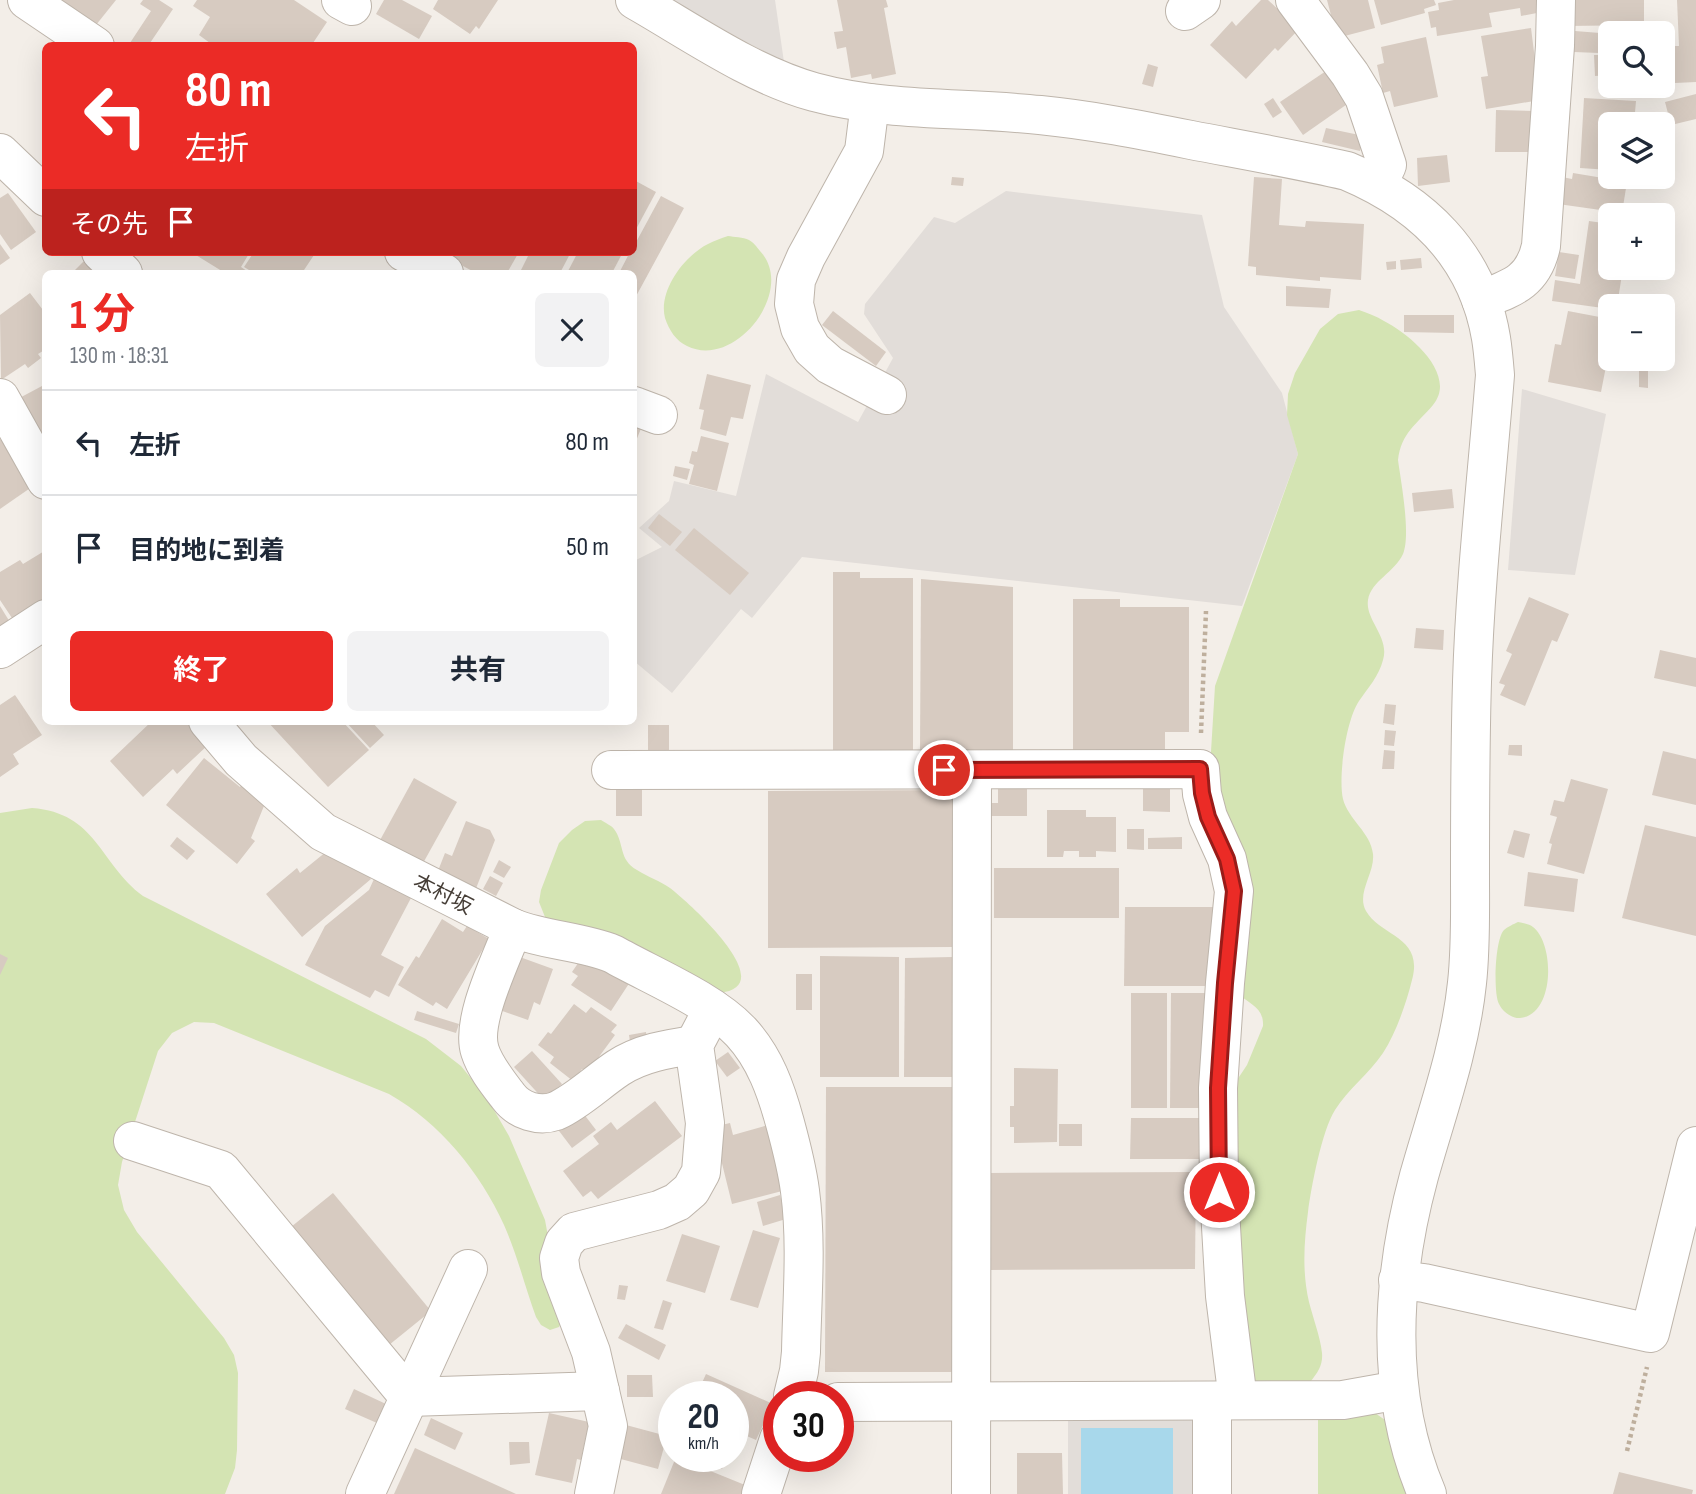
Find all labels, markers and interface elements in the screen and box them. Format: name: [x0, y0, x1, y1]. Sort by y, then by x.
map controls: [1598, 21, 1675, 371]
button: search: [1598, 21, 1675, 98]
text: 80 m: [185, 62, 272, 121]
icon: left: [70, 70, 161, 161]
button: layers: [1598, 112, 1675, 189]
text: 左折: [185, 130, 249, 169]
icon: arrive: [162, 203, 200, 241]
button: +: [1598, 203, 1675, 280]
text: その先: [70, 210, 148, 241]
text: 1 分: [70, 290, 135, 341]
button: close: [535, 293, 609, 367]
button: −: [1598, 294, 1675, 371]
text: 130 m · 18:31: [70, 342, 168, 370]
icon: left: [70, 424, 108, 462]
text: 80 m: [565, 427, 609, 458]
text: 左折: [129, 431, 181, 462]
icon: arrive: [70, 529, 108, 567]
text: 50 m: [566, 532, 609, 563]
text: 目的地に到着: [129, 536, 285, 567]
button: 終了: [70, 631, 333, 711]
button: 共有: [347, 631, 609, 711]
pin: [914, 740, 974, 800]
icon: arrive: [925, 751, 963, 789]
street label: 本村坂: [409, 869, 477, 920]
position arrow: [1182, 1155, 1256, 1229]
speed limit sign: 30: [763, 1381, 854, 1472]
text: 20: [688, 1396, 720, 1439]
text: km/h: [688, 1433, 719, 1454]

